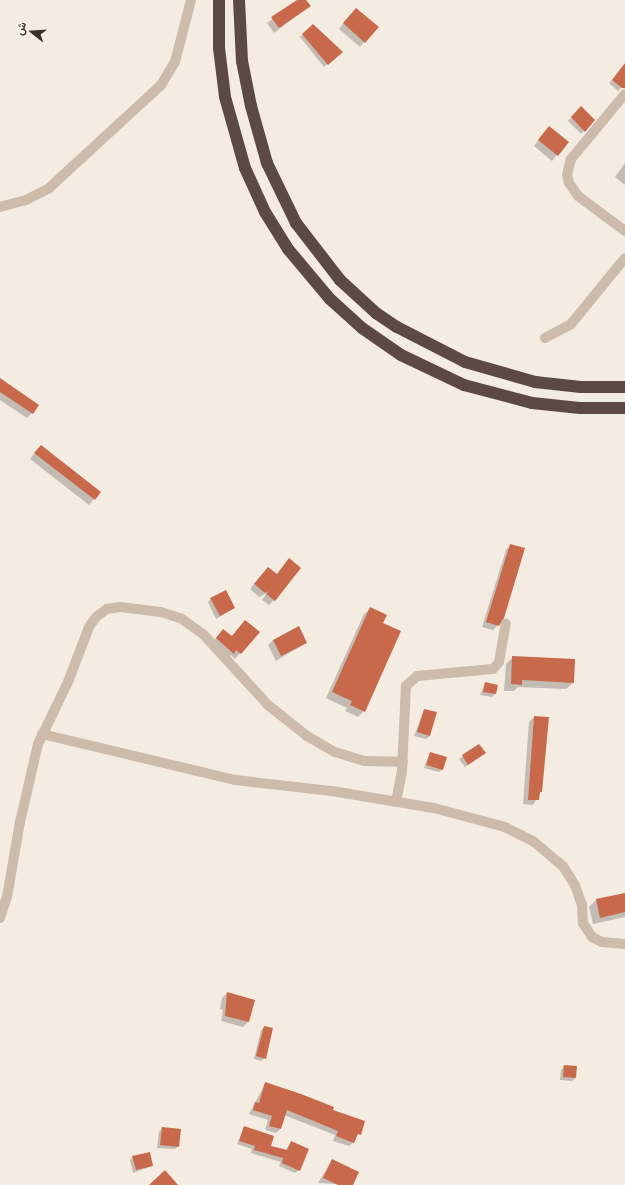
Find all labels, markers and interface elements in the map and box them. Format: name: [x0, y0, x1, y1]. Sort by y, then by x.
north arrow: [12, 12, 52, 52]
text: ش: [12, 20, 29, 37]

